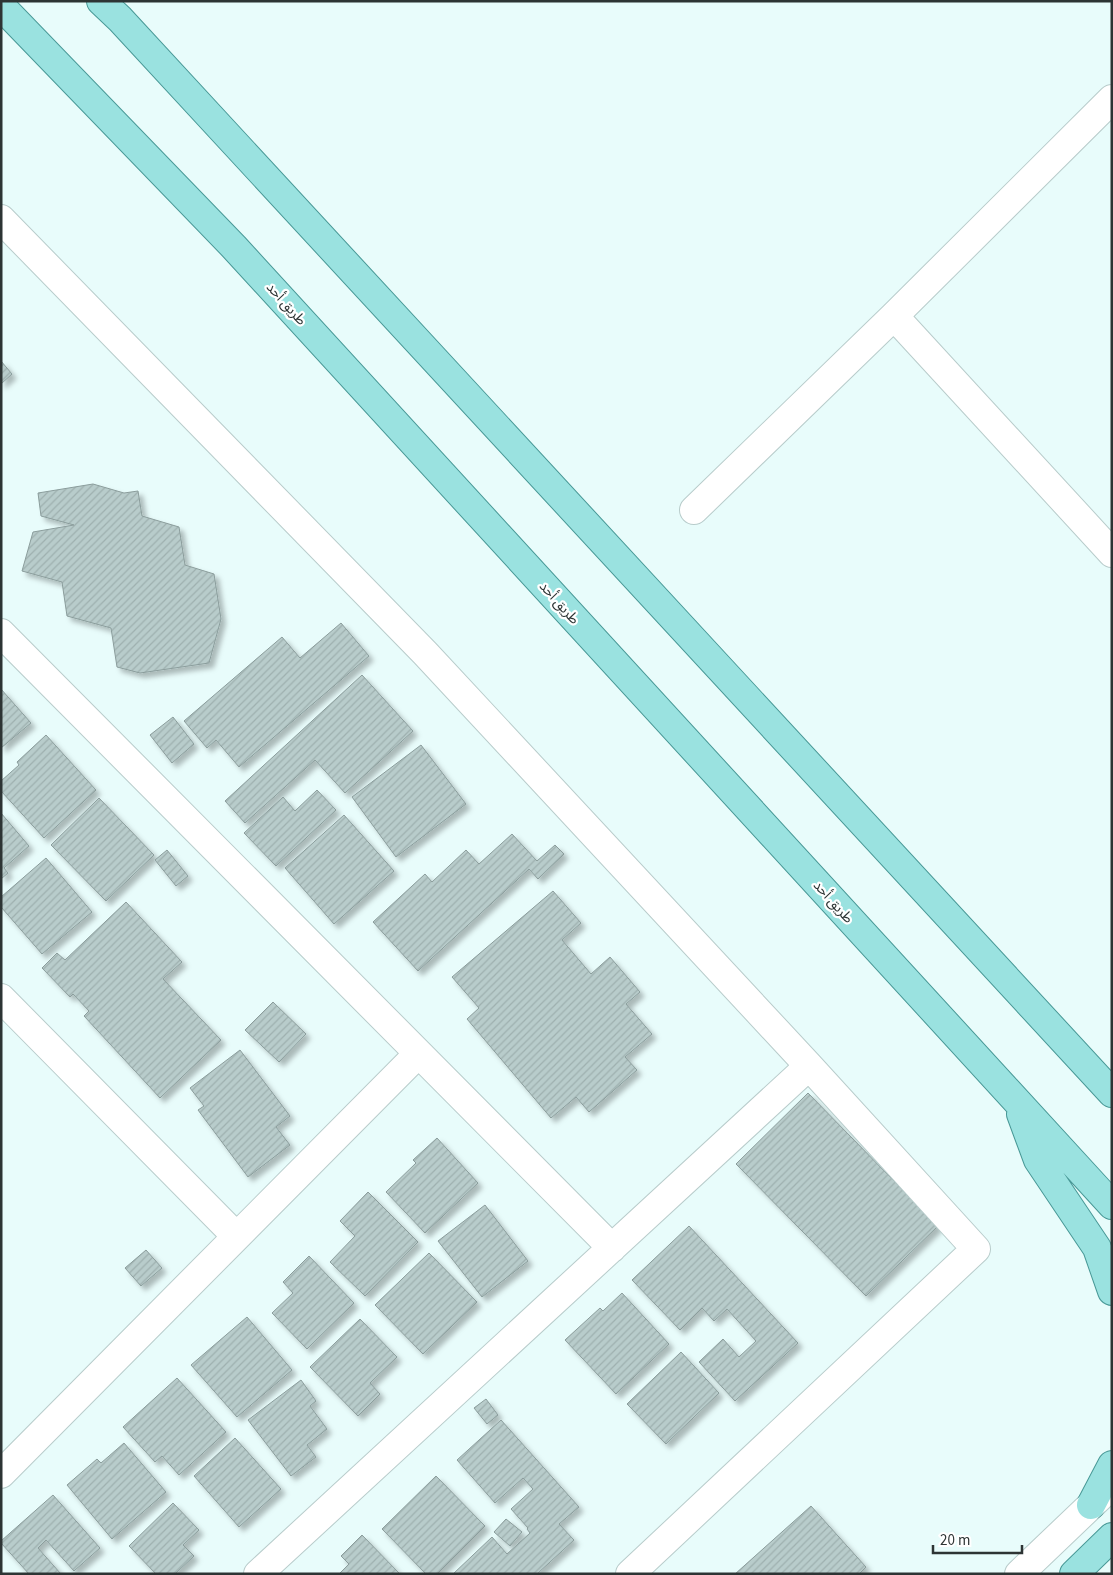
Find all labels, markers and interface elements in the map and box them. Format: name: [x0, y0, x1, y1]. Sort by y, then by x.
street label: طريق أحد: [261, 278, 311, 330]
street label: طريق أحد: [534, 577, 584, 629]
street label: طريق أحد: [808, 876, 858, 928]
scale bar: [933, 1522, 1022, 1554]
text: 20 m: [940, 1530, 970, 1551]

